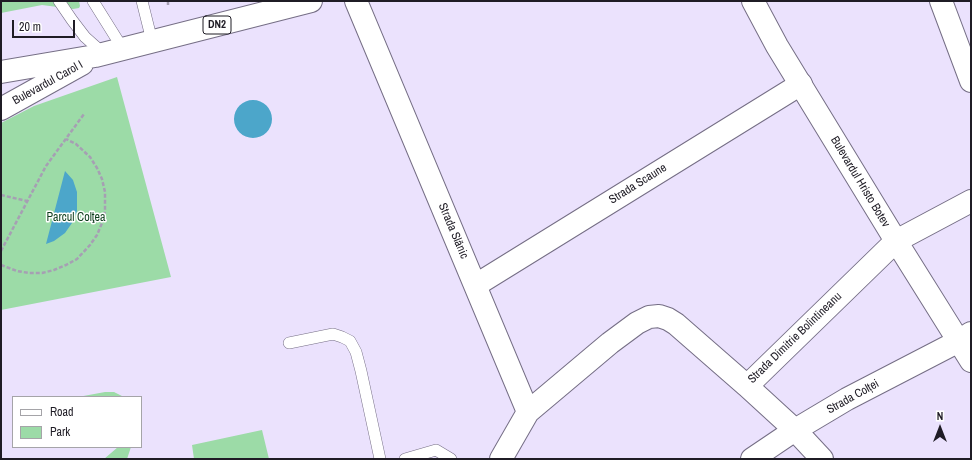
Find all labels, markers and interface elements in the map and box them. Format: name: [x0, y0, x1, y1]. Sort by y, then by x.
scale bar: [14, 12, 77, 38]
road number: DN2: [203, 16, 231, 34]
text: 20 m: [19, 19, 41, 35]
street label: Bulevardul Carol I: [10, 58, 86, 108]
street label: Bulevardul Hristo Botev: [827, 134, 893, 230]
street label: Strada Scaune: [607, 161, 669, 207]
street label: Strada Slănic: [435, 201, 471, 261]
park label: Parcul Colţea: [46, 211, 106, 225]
street label: Strada Dimitrie Bolintineanu: [745, 290, 845, 386]
street label: Strada Colței: [824, 377, 882, 417]
legend: [12, 396, 142, 448]
text: Road: [50, 404, 74, 420]
north arrow: [920, 408, 960, 448]
text: N: [937, 409, 943, 423]
text: Park: [50, 424, 70, 440]

